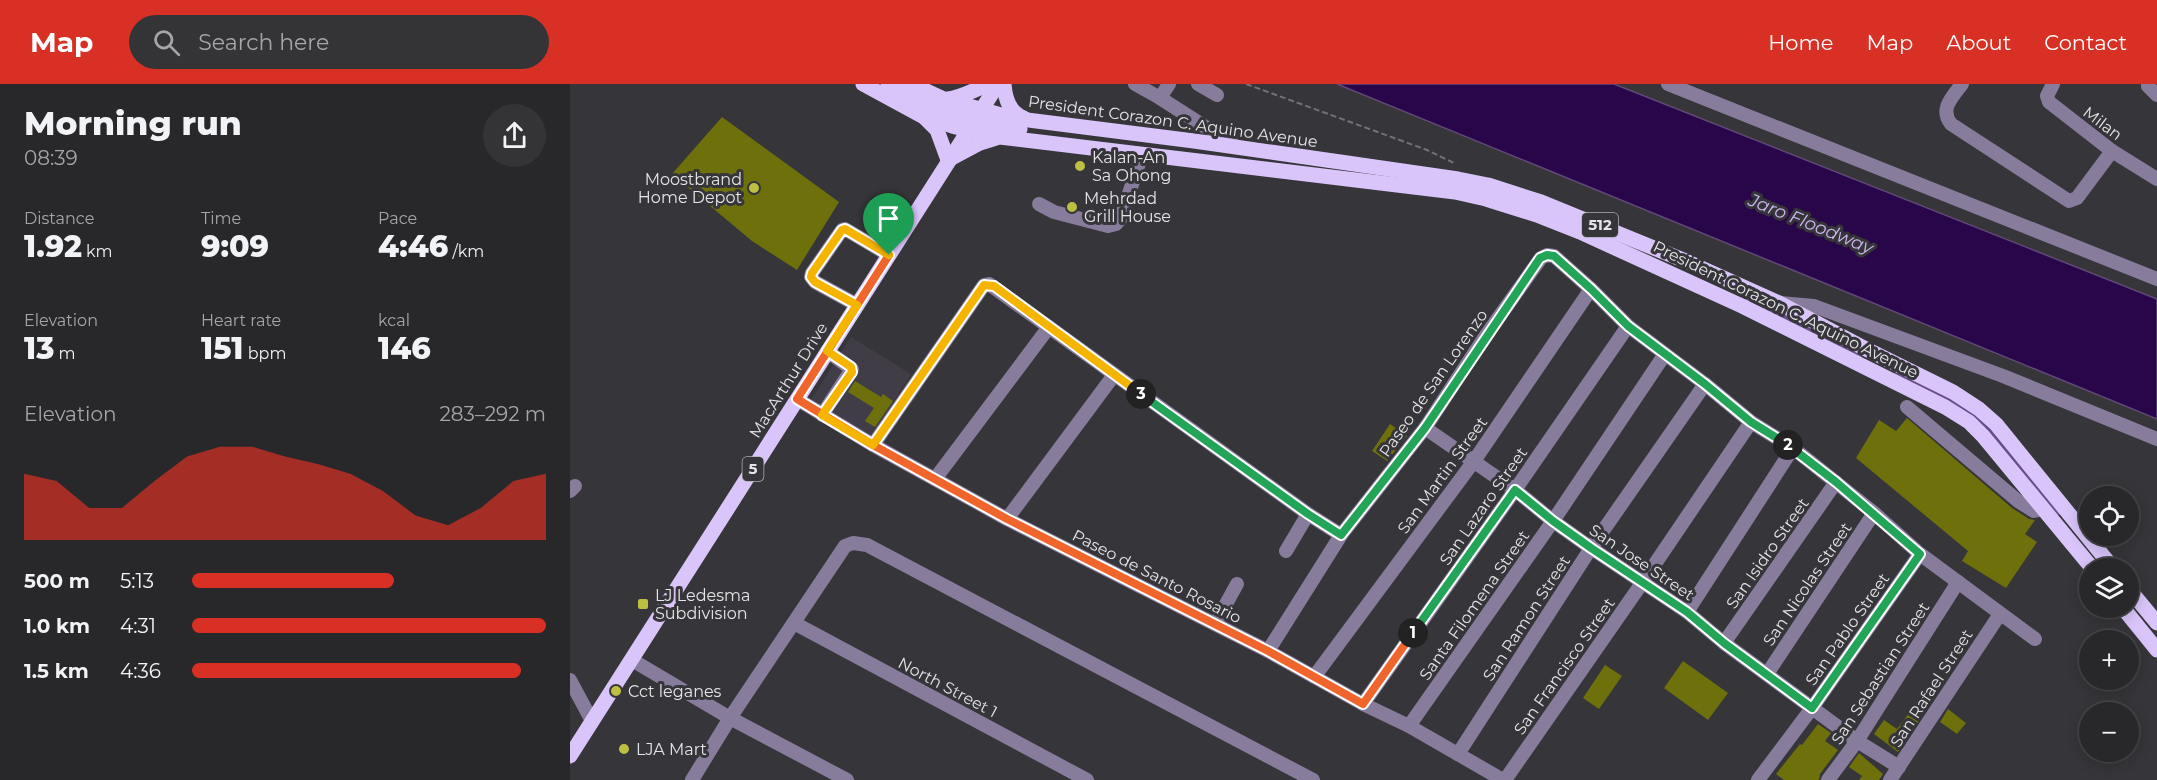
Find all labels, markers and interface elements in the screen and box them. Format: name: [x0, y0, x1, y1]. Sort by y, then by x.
search box: [129, 15, 549, 69]
text: Map: [30, 25, 93, 59]
icon: search: [150, 26, 183, 59]
text: Search here: [198, 29, 329, 56]
text: Home: [1768, 30, 1833, 55]
text: Map: [1866, 30, 1913, 55]
text: About: [1946, 30, 2011, 55]
text: Contact: [2044, 30, 2127, 55]
street label: President Corazon C. Aquino Avenue: [1027, 92, 1319, 151]
text: Morning run: [24, 103, 242, 143]
street label: Milan: [2079, 103, 2126, 144]
button: share: [483, 104, 546, 167]
text: 08:39: [24, 146, 78, 170]
place label: Kalan-An Sa Ohong: [1092, 148, 1172, 185]
marker: Kalan-An Sa Ohong: [1073, 159, 1087, 173]
place label: Moostbrand Home Depot: [638, 170, 742, 207]
marker: Moostbrand Home Depot: [747, 181, 761, 195]
place label: Mehrdad Grill House: [1084, 189, 1171, 226]
water label: Jaro Floodway: [1745, 189, 1878, 259]
pin: [863, 193, 914, 255]
marker: Mehrdad Grill House: [1065, 200, 1079, 214]
icon: arrive: [872, 202, 905, 235]
text: Distance: [24, 209, 94, 228]
text: Time: [201, 209, 241, 228]
text: Pace: [378, 209, 417, 228]
road number: 512: [1582, 213, 1618, 237]
text: 1.92: [24, 228, 82, 265]
text: 9:09: [201, 228, 269, 265]
text: 4:46: [378, 228, 448, 265]
street label: President Corazon C. Aquino Avenue: [1650, 237, 1921, 382]
text: km: [82, 242, 113, 261]
text: /km: [448, 242, 484, 261]
street label: Paseo de San Lorenzo: [1375, 306, 1492, 461]
text: Elevation: [24, 311, 98, 330]
text: Heart rate: [201, 311, 281, 330]
text: kcal: [378, 311, 410, 330]
street label: MacArthur Drive: [745, 319, 832, 441]
text: 13: [24, 330, 54, 367]
text: 151: [201, 330, 244, 367]
text: 146: [378, 330, 431, 367]
text: m: [54, 344, 75, 363]
text: bpm: [244, 344, 286, 363]
pin: 3: [1126, 379, 1156, 409]
text: 3: [1136, 384, 1146, 403]
text: Elevation: [24, 402, 116, 426]
text: 283–292 m: [439, 402, 546, 426]
street label: San Martin Street: [1394, 413, 1491, 537]
pin: 2: [1773, 430, 1803, 460]
text: 2: [1783, 435, 1793, 454]
street label: San Lazaro Street: [1436, 443, 1532, 569]
road number: 5: [742, 457, 764, 481]
map controls: [2079, 486, 2139, 762]
button: locate: [2079, 486, 2139, 546]
street label: San Isidro Street: [1722, 494, 1813, 612]
street label: San Nicolas Street: [1759, 519, 1856, 650]
street label: San Jose Street: [1586, 520, 1698, 605]
street label: Paseo de Santo Rosario: [1069, 526, 1244, 627]
street label: Santa Filomena Street: [1416, 526, 1534, 684]
street label: San Ramon Street: [1479, 552, 1574, 685]
button: layers: [2079, 558, 2139, 618]
text: 500 m: [24, 569, 90, 593]
text: 5:13: [120, 569, 154, 593]
street label: San Pablo Street: [1802, 569, 1894, 689]
place label: LJ Ledesma Subdivision: [655, 586, 750, 623]
street label: San Francisco Street: [1510, 594, 1619, 738]
marker: LJ Ledesma Subdivision: [636, 597, 650, 611]
street label: San Sebastian Street: [1827, 598, 1934, 748]
text: 1.0 km: [24, 614, 90, 638]
text: 4:31: [120, 614, 156, 638]
pin: 1: [1398, 618, 1428, 648]
text: 1: [1410, 623, 1416, 642]
street label: San Rafael Street: [1886, 625, 1977, 751]
button: +: [2079, 630, 2139, 690]
street label: North Street 1: [895, 653, 1001, 722]
text: 1.5 km: [24, 659, 89, 683]
text: 4:36: [120, 659, 161, 683]
place label: Cct leganes: [628, 682, 722, 701]
marker: Cct leganes: [609, 684, 623, 698]
button: −: [2079, 702, 2139, 762]
place label: LJA Mart: [636, 740, 707, 759]
marker: LJA Mart: [617, 742, 631, 756]

